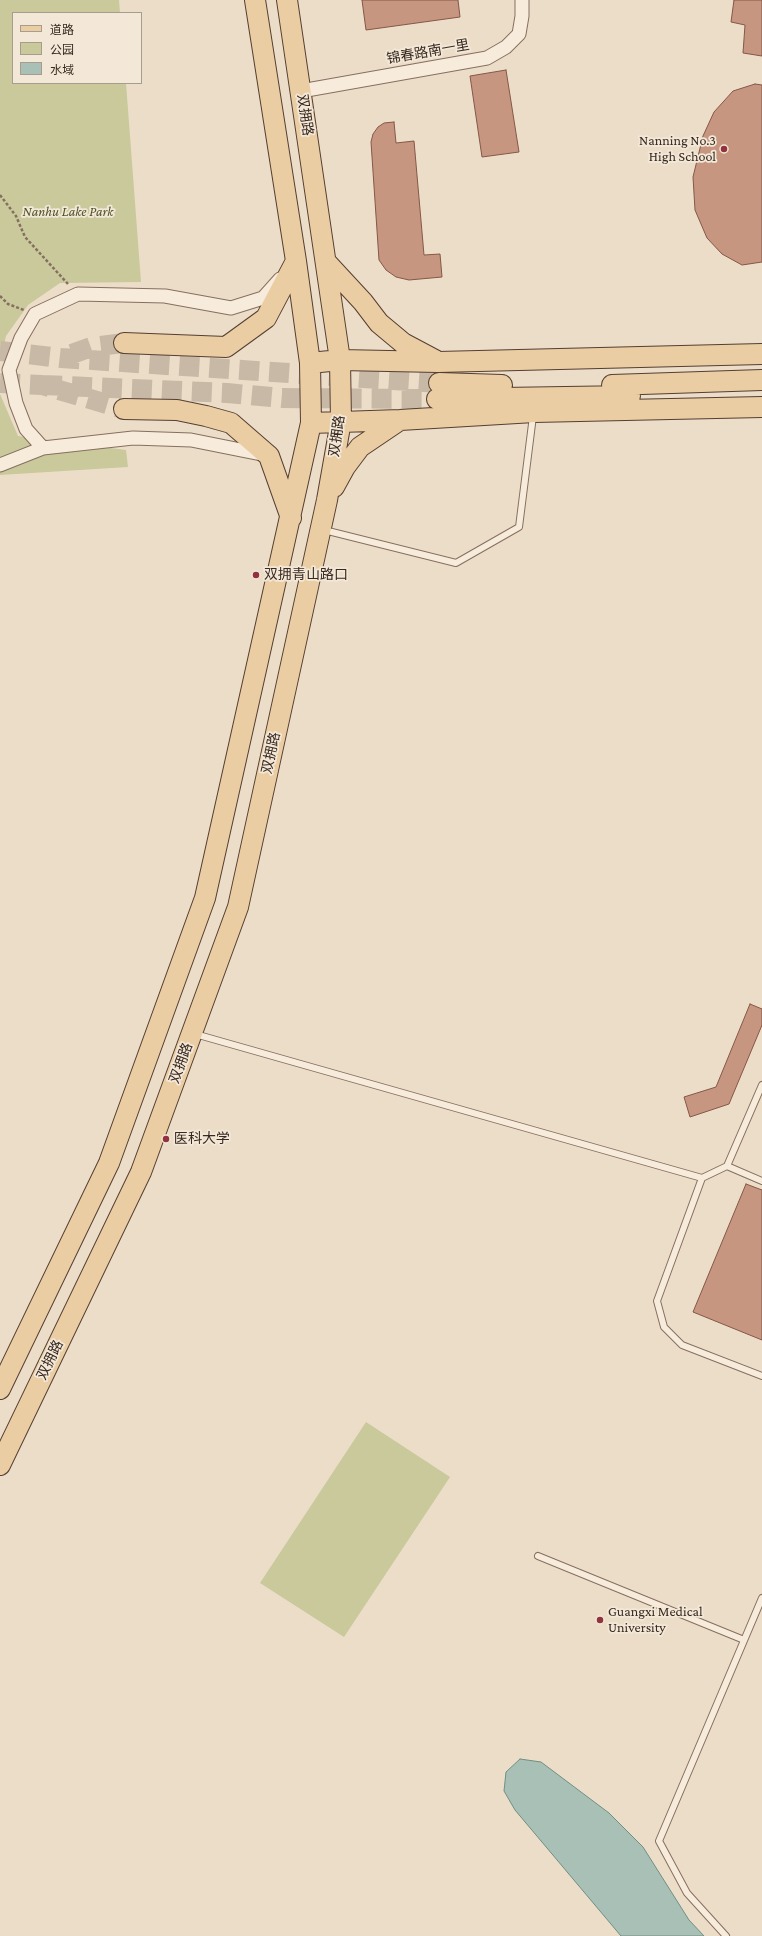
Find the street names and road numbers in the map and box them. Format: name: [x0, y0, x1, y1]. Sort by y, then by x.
street label: 锦春路南一里: [385, 36, 471, 68]
street label: 双拥路: [294, 93, 316, 137]
street label: 双拥路: [326, 414, 348, 458]
street label: 双拥路: [258, 731, 284, 775]
street label: 双拥路: [166, 1040, 196, 1086]
street label: 双拥路: [33, 1337, 67, 1383]

